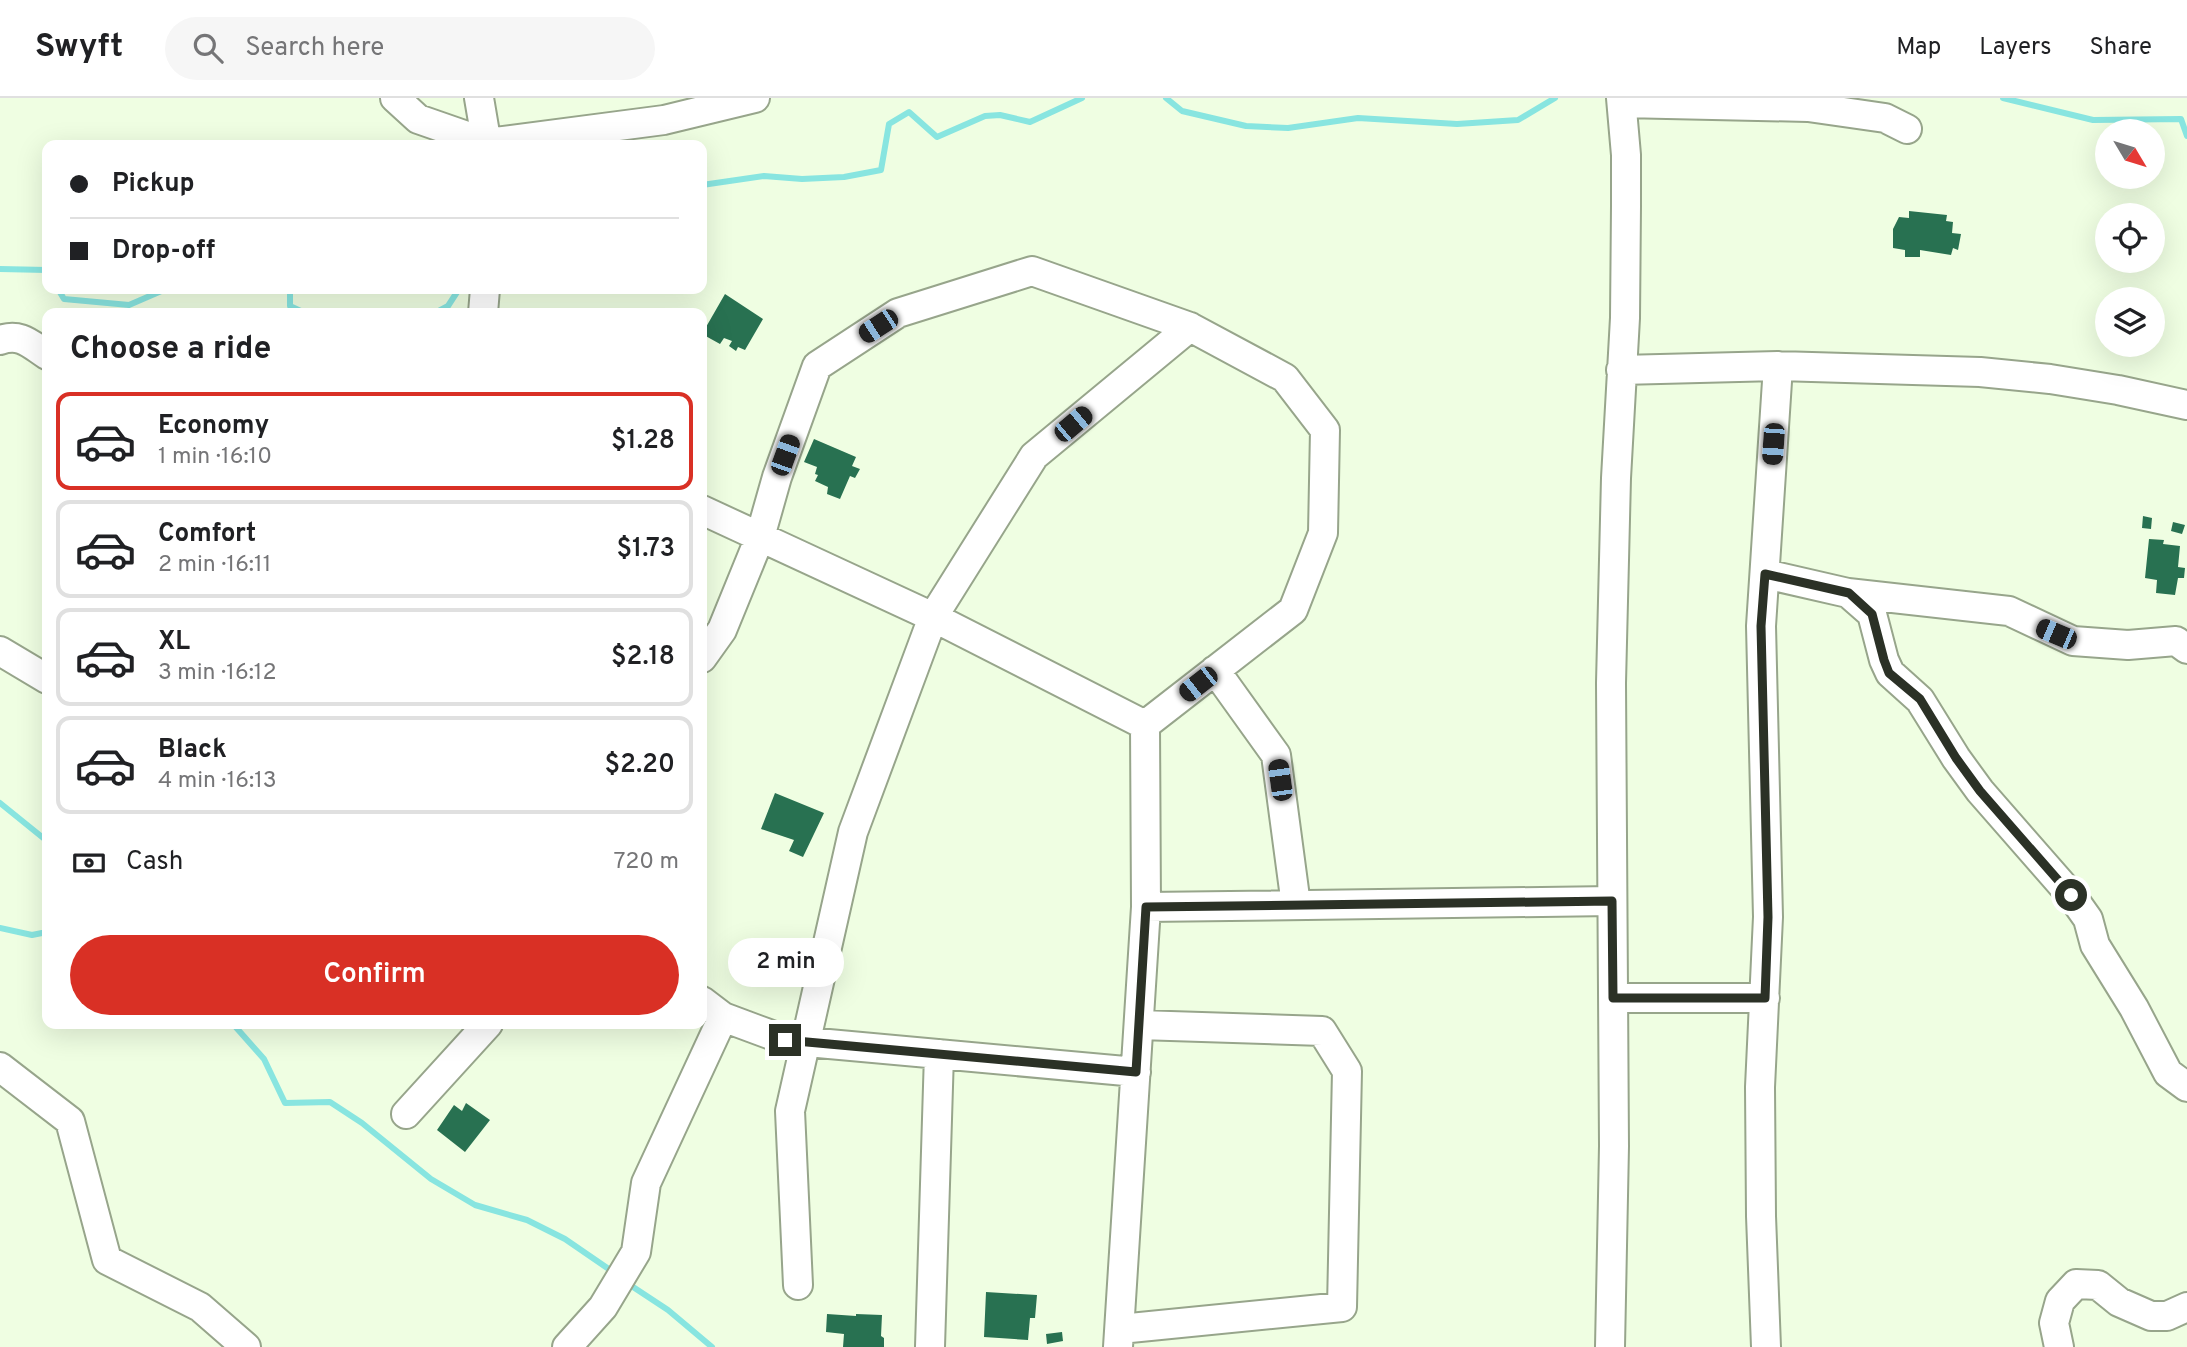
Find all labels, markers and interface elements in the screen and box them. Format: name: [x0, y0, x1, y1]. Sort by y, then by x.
search box: [165, 17, 655, 80]
text: Swyft: [35, 27, 123, 69]
icon: search: [189, 29, 227, 67]
text: Search here: [245, 32, 384, 65]
text: Map: [1896, 33, 1941, 63]
text: Layers: [1979, 33, 2051, 63]
text: Share: [2089, 33, 2152, 63]
north arrow: [2095, 119, 2165, 189]
map controls: [2095, 119, 2165, 357]
text: Pickup: [112, 168, 195, 201]
button: locate: [2095, 203, 2165, 273]
text: Drop-off: [112, 235, 215, 268]
button: layers: [2095, 287, 2165, 357]
car: [855, 306, 902, 346]
text: Choose a ride: [70, 330, 271, 370]
car: [1051, 402, 1096, 446]
icon: car: [74, 410, 137, 473]
text: Economy: [158, 410, 269, 443]
car: [1762, 422, 1785, 466]
text: $1.28: [611, 425, 675, 458]
car: [768, 432, 803, 478]
text: 1 min · 16:10: [158, 443, 272, 472]
icon: car: [74, 518, 137, 581]
text: Comfort: [158, 518, 256, 551]
text: $1.73: [616, 533, 675, 566]
text: 2 min · 16:11: [158, 551, 271, 580]
car: [2033, 616, 2080, 652]
icon: car: [74, 626, 137, 689]
text: XL: [158, 626, 190, 659]
text: $2.18: [611, 641, 675, 674]
text: 3 min · 16:12: [158, 659, 276, 688]
car: [1175, 663, 1222, 705]
icon: car: [74, 734, 137, 797]
text: Black: [158, 734, 227, 767]
text: $2.20: [605, 749, 675, 782]
car: [1267, 758, 1294, 802]
text: 4 min · 16:13: [158, 767, 277, 796]
icon: cash: [70, 844, 108, 882]
text: Cash: [126, 846, 183, 879]
text: 720 m: [614, 848, 679, 877]
route start: [2055, 879, 2087, 911]
button: Confirm: [70, 935, 679, 1015]
callout: 2 min: [727, 939, 843, 988]
text: 2 min: [756, 948, 816, 977]
route end: [769, 1024, 801, 1056]

